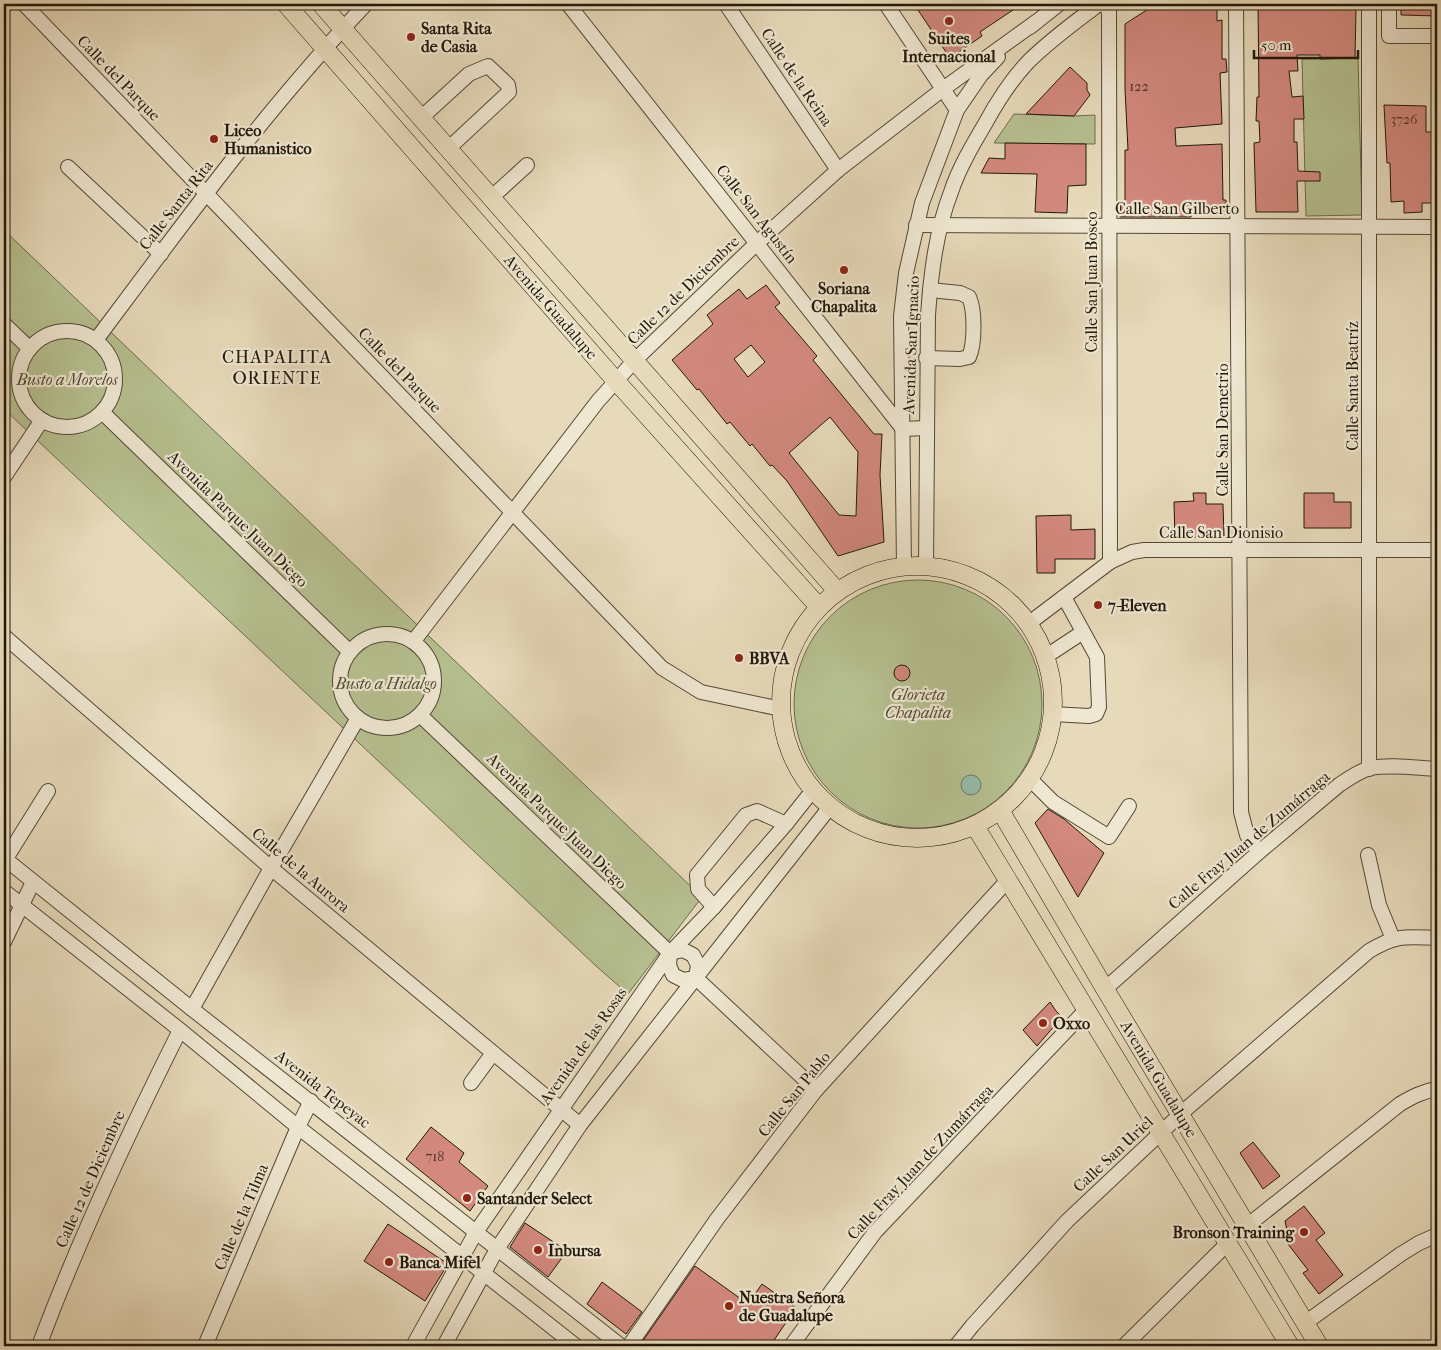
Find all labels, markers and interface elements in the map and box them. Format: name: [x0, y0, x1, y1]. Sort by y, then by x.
marker: Suites Internacional: [943, 15, 955, 27]
place label: Santa Rita de Casia: [421, 19, 492, 56]
street label: Calle de la Reina: [757, 24, 837, 130]
scale bar: [1254, 28, 1357, 60]
place label: Suites Internacional: [902, 29, 996, 66]
street label: Calle del Parque: [73, 31, 165, 125]
marker: Santa Rita de Casia: [405, 31, 417, 43]
text: 50 m: [1261, 36, 1292, 54]
house number: 122: [1129, 78, 1149, 95]
house number: 3726: [1390, 111, 1418, 128]
place label: Liceo Humanistico: [224, 121, 312, 158]
marker: Liceo Humanistico: [208, 133, 220, 145]
street label: Calle Santa Rita: [135, 156, 217, 254]
street label: Calle San Agustín: [712, 161, 802, 268]
street label: Calle San Gilberto: [1115, 199, 1239, 218]
street label: Calle San Juan Bosco: [1082, 211, 1101, 353]
street label: Calle 12 de Diciembre: [623, 232, 743, 348]
street label: Avenida Guadalupe: [500, 250, 602, 363]
marker: Soriana Chapalita: [838, 264, 850, 276]
street label: Avenida San Ignacio: [899, 275, 923, 416]
place label: Soriana Chapalita: [811, 279, 877, 317]
street label: Calle Santa Beatríz: [1343, 321, 1362, 451]
street label: Calle del Parque: [354, 323, 446, 417]
district label: CHAPALITA ORIENTE: [222, 347, 332, 389]
street label: Calle San Demetrio: [1213, 363, 1232, 497]
park label: Busto a Morelos: [15, 370, 119, 389]
street label: Avenida Parque Juan Diego: [163, 446, 312, 591]
street label: Calle San Dionisio: [1159, 523, 1283, 542]
place label: 7-Eleven: [1107, 596, 1167, 615]
marker: 7-Eleven: [1092, 599, 1104, 611]
place label: BBVA: [749, 649, 790, 668]
marker: BBVA: [733, 652, 745, 664]
park label: Busto a Hidalgo: [334, 674, 437, 693]
park label: Glorieta Chapalita: [885, 685, 951, 722]
street label: Avenida Parque Juan Diego: [482, 748, 631, 893]
street label: Calle Fray Juan de Zumárraga: [1164, 766, 1334, 913]
street label: Calle de la Aurora: [248, 824, 354, 917]
street label: Avenida de las Rosas: [535, 984, 631, 1109]
place label: Oxxo: [1053, 1014, 1090, 1033]
street label: Avenida Guadalupe: [1116, 1016, 1201, 1141]
marker: Oxxo: [1037, 1017, 1049, 1029]
street label: Avenida Tepeyac: [271, 1045, 374, 1132]
street label: Calle San Pablo: [754, 1048, 834, 1140]
street label: Calle Fray Juan de Zumárraga: [843, 1080, 997, 1244]
street label: Calle 12 de Diciembre: [51, 1107, 129, 1251]
street label: Calle San Uriel: [1069, 1112, 1157, 1196]
house number: 718: [426, 1148, 444, 1165]
street label: Calle de la Tilma: [210, 1160, 272, 1273]
place label: Santander Select: [477, 1189, 592, 1208]
marker: Santander Select: [461, 1192, 473, 1204]
place label: Bronson Training: [1172, 1223, 1294, 1243]
marker: Bronson Training: [1298, 1226, 1310, 1238]
place label: Inbursa: [548, 1241, 601, 1260]
marker: Inbursa: [532, 1244, 544, 1256]
place label: Banca Mifel: [399, 1253, 481, 1272]
marker: Banca Mifel: [383, 1256, 395, 1268]
place label: Nuestra Señora de Guadalupe: [739, 1288, 845, 1326]
marker: Nuestra Señora de Guadalupe: [723, 1300, 735, 1312]

